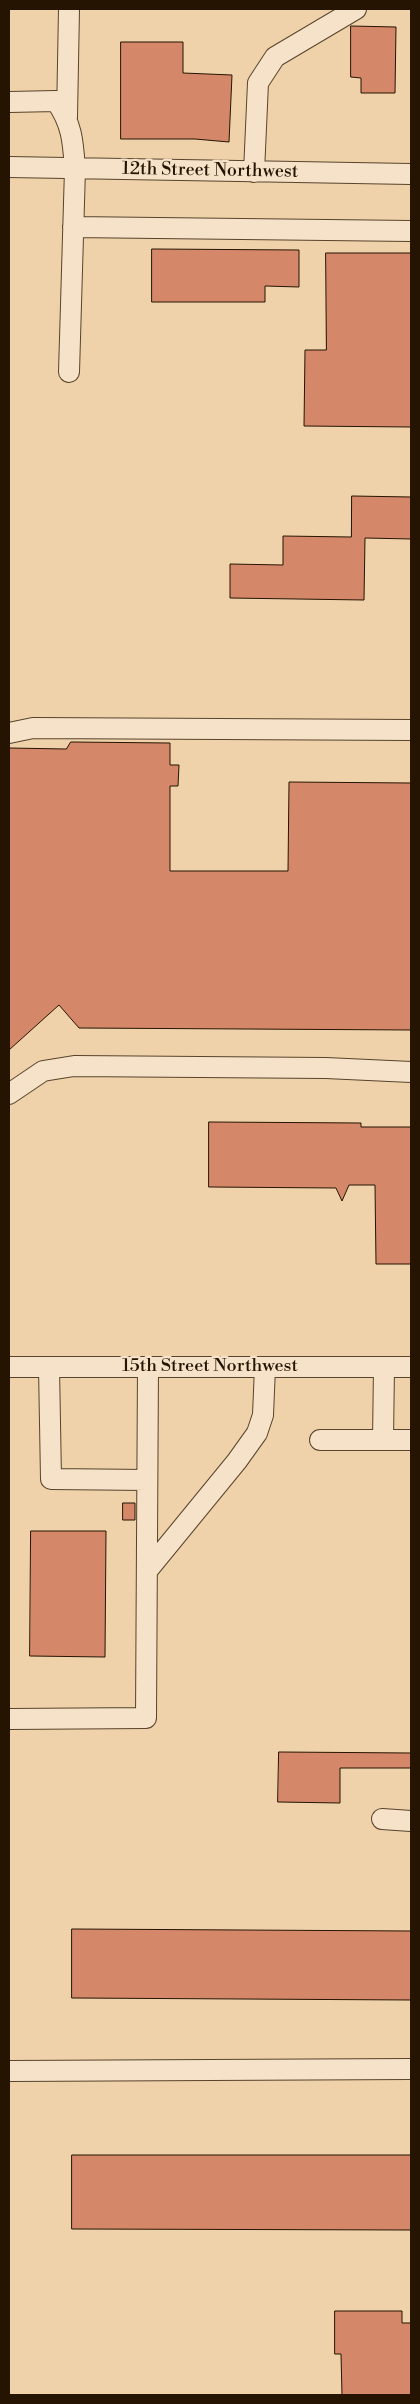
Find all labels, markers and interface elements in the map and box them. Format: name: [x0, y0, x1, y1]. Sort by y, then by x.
street label: 12th Street Northwest: [122, 159, 298, 183]
street label: 15th Street Northwest: [122, 1356, 298, 1378]

